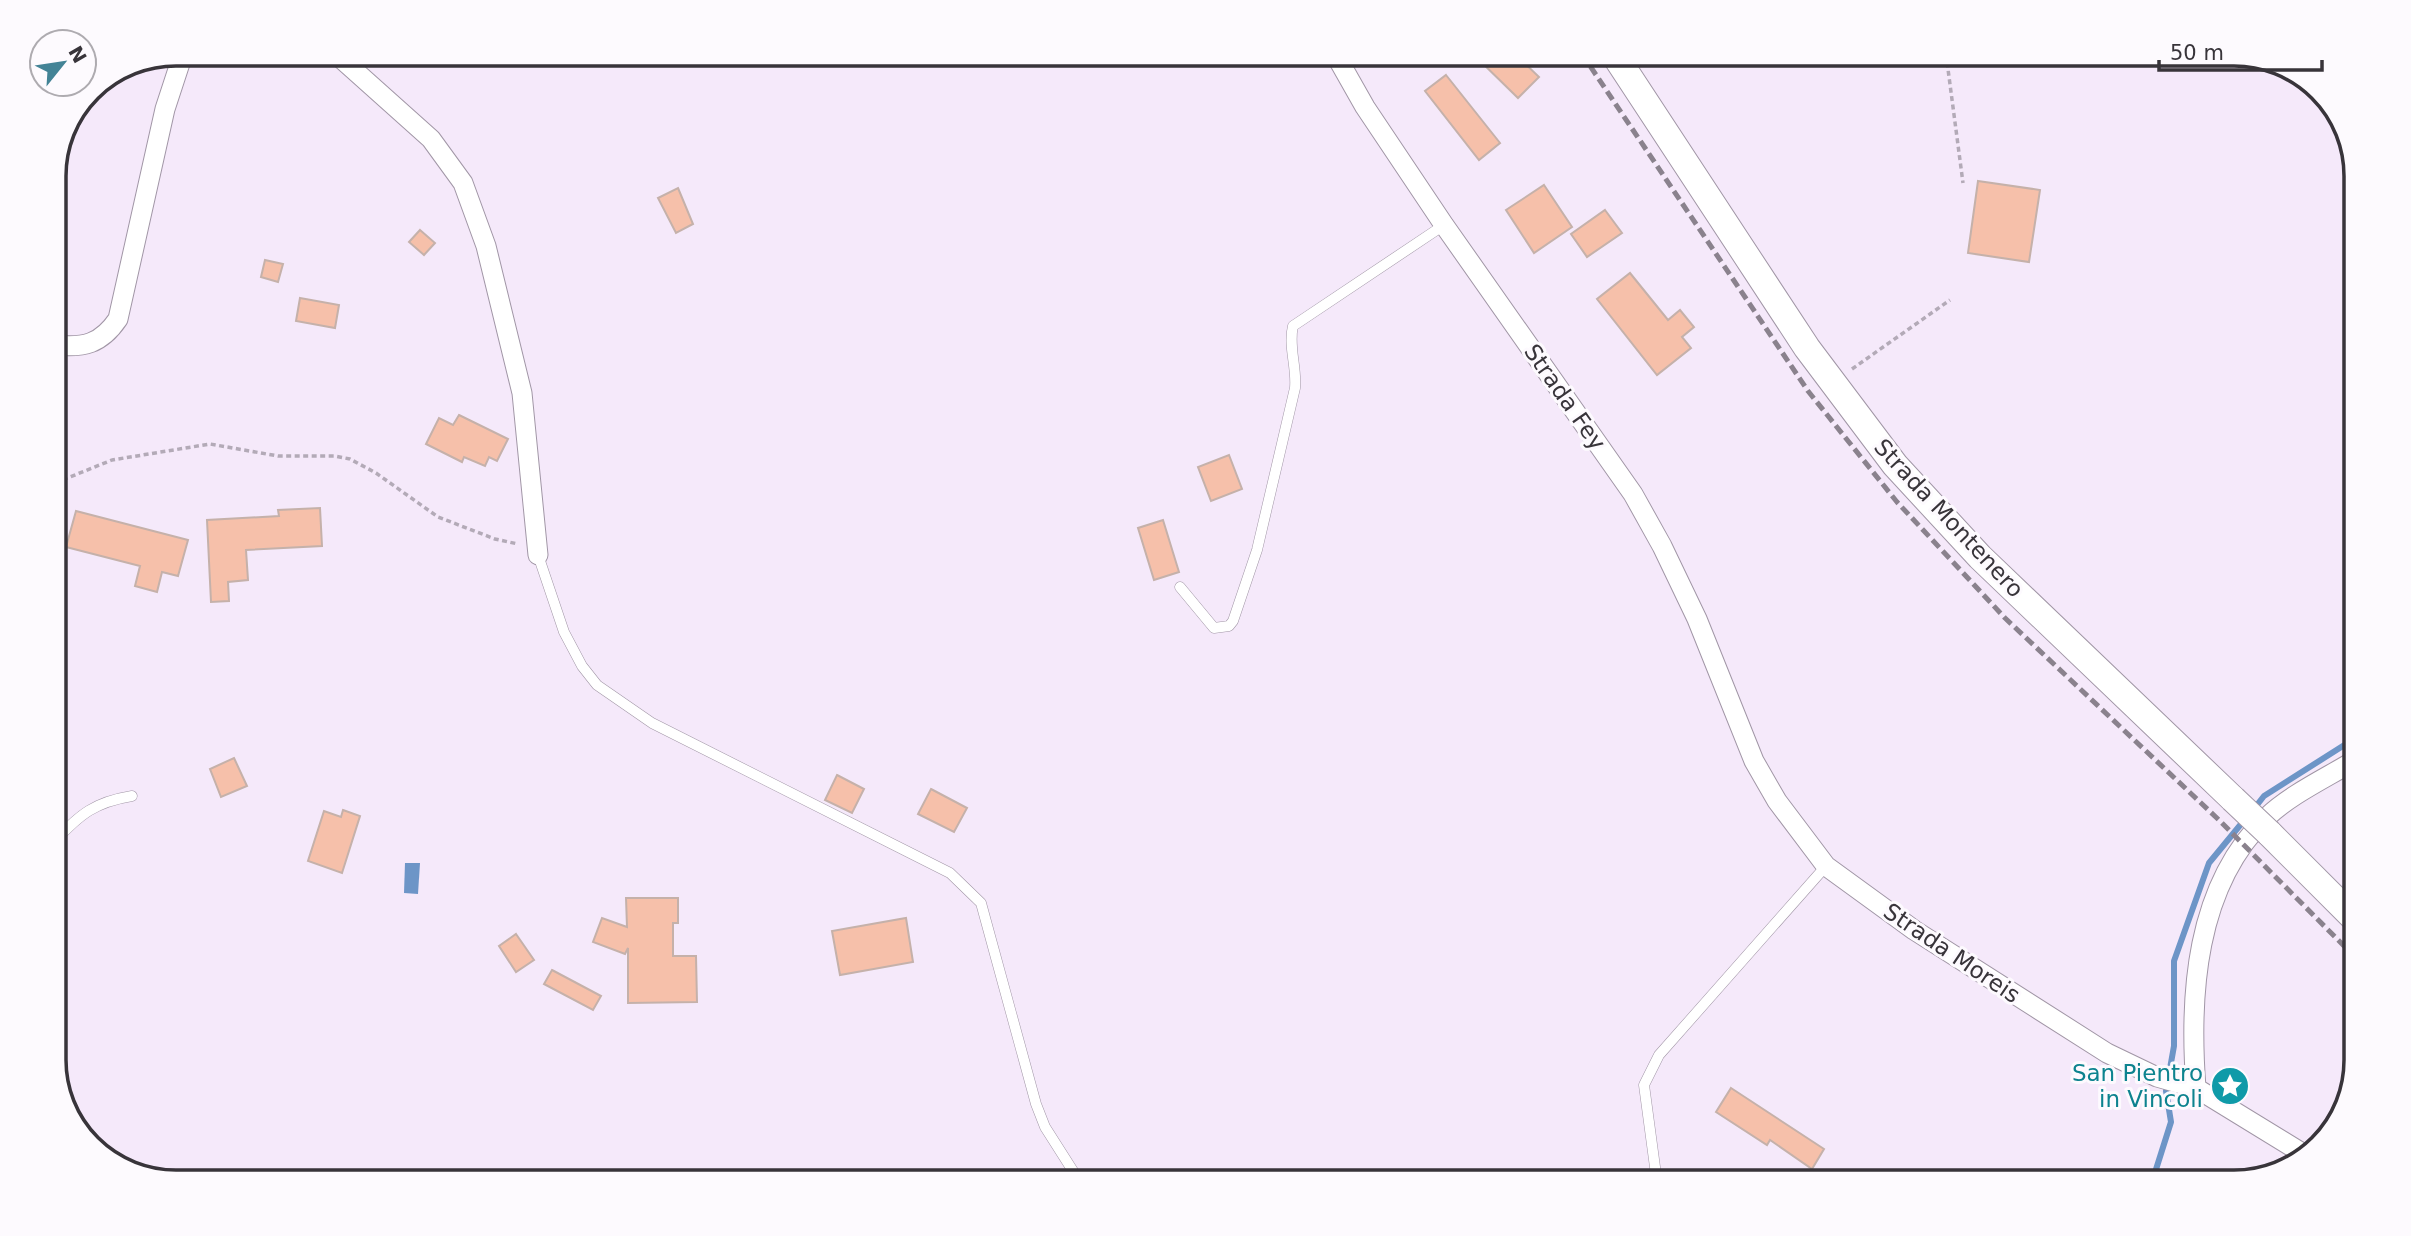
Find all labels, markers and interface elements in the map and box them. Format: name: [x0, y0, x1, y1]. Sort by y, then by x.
north arrow: [28, 28, 98, 98]
scale bar: [2159, 28, 2322, 72]
text: 50 m: [2170, 41, 2224, 65]
text: N: [64, 42, 91, 67]
street label: Strada Fey: [1519, 339, 1611, 455]
street label: Strada Montenero: [1869, 434, 2029, 602]
street label: Strada Moreis: [1879, 898, 2025, 1008]
place label: San Pientro in Vincoli: [2072, 1060, 2203, 1112]
place icon: San Pientro in Vincoli: [2209, 1065, 2251, 1107]

